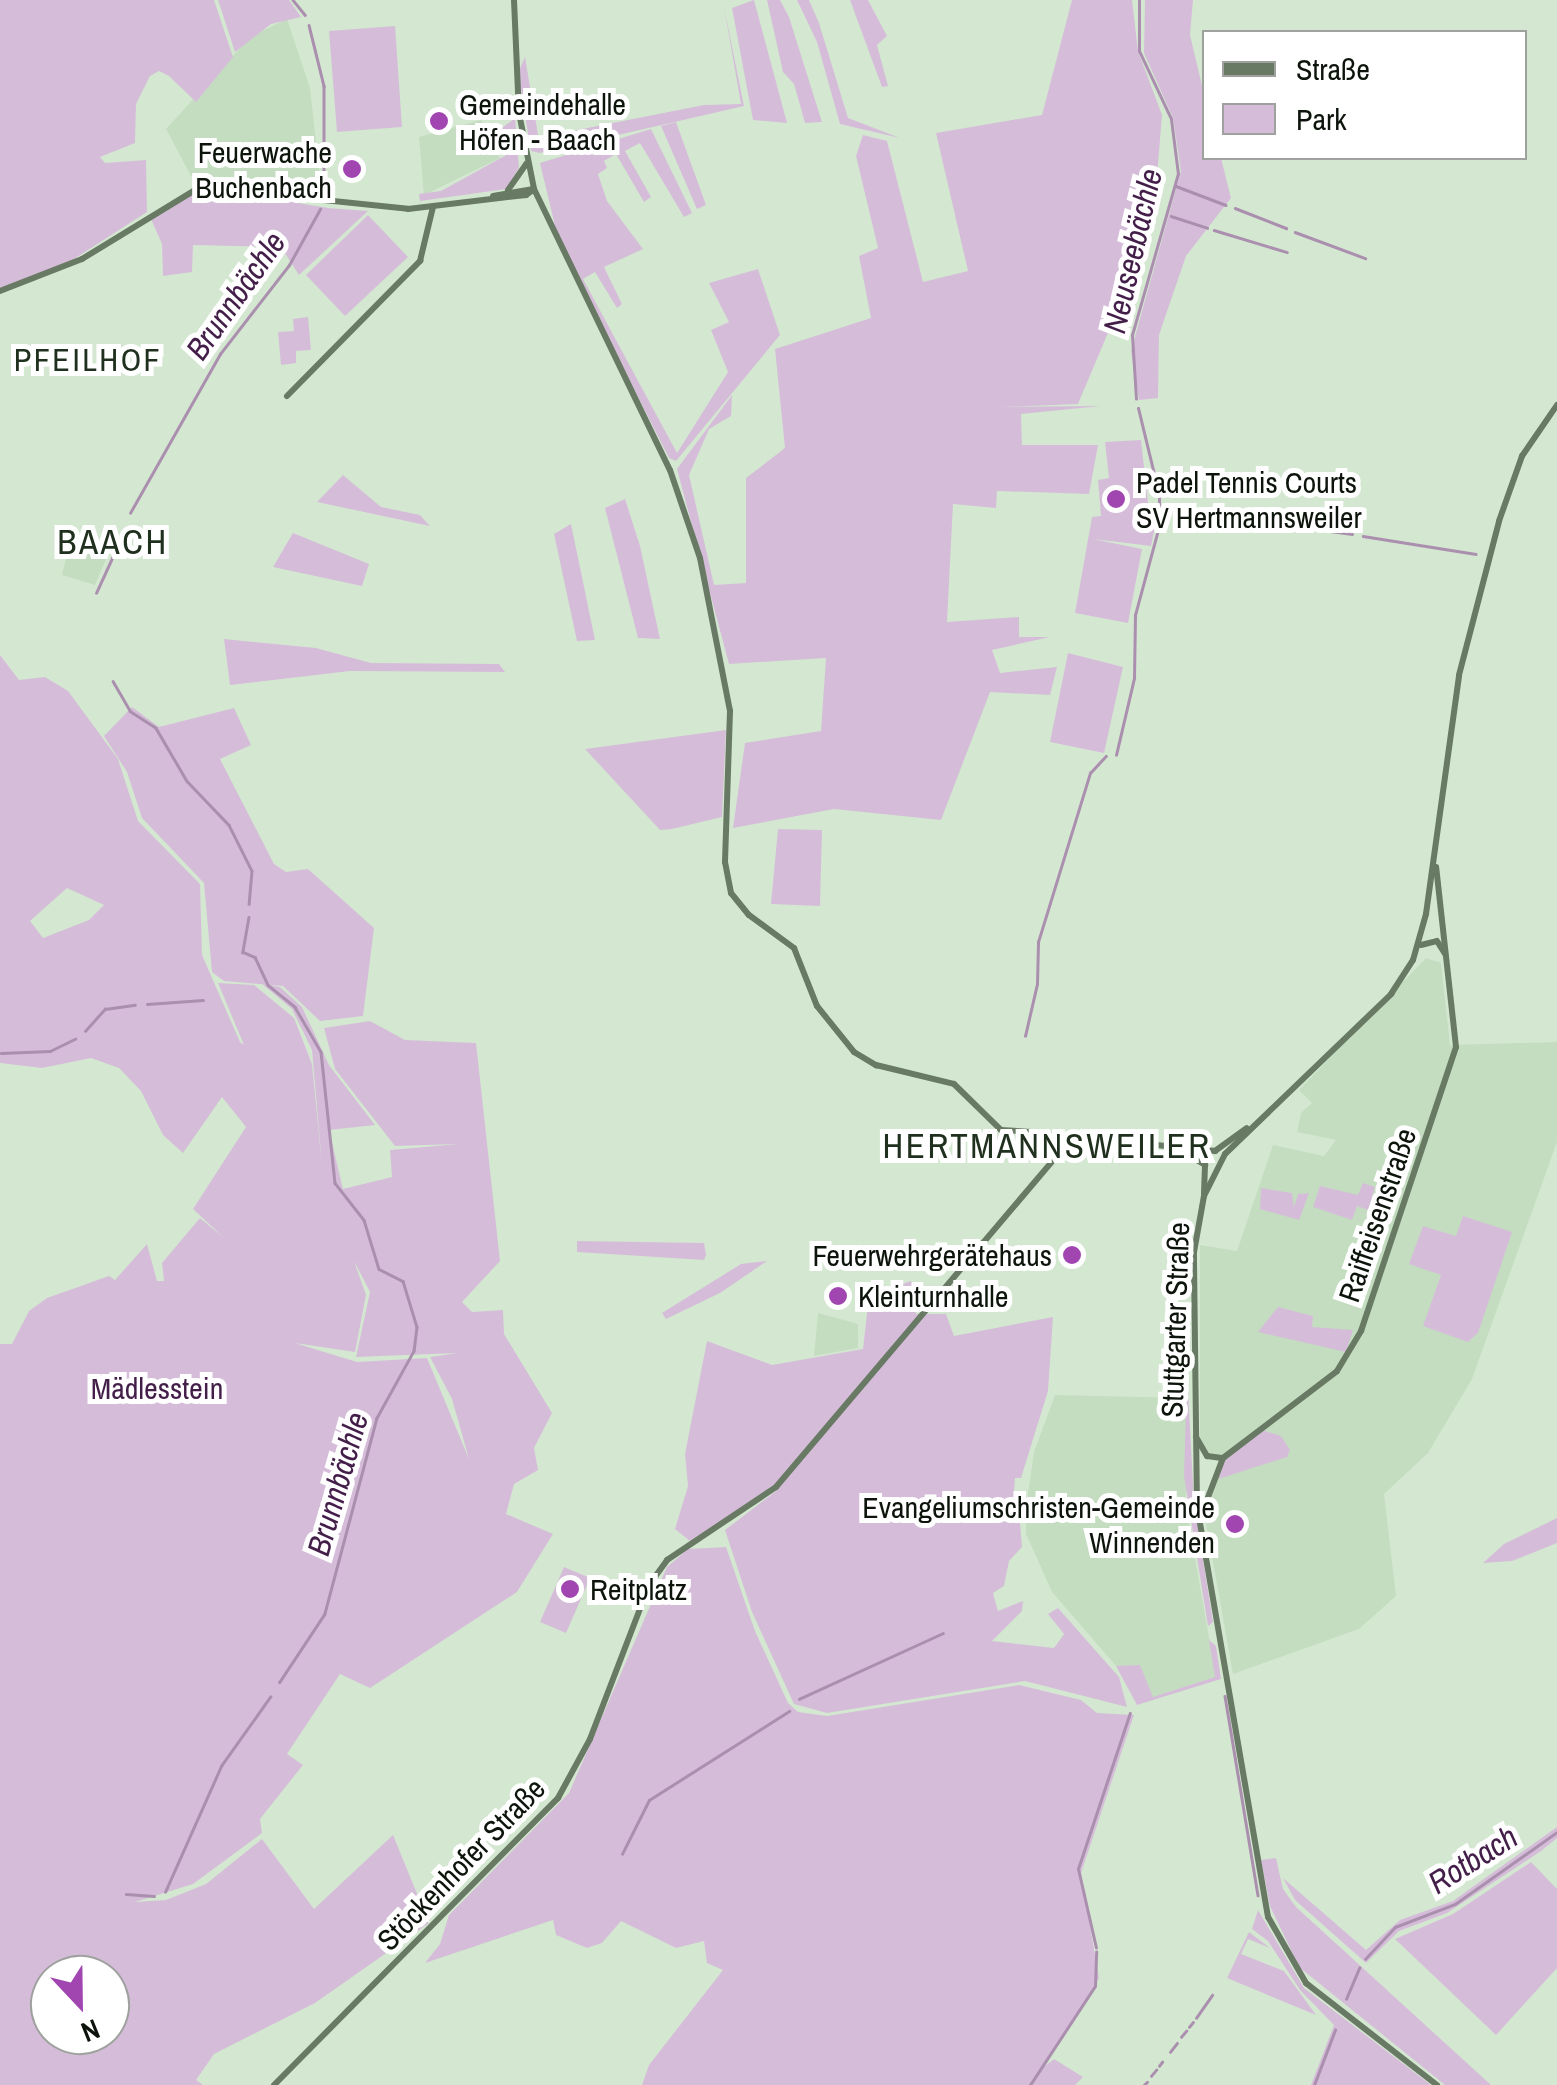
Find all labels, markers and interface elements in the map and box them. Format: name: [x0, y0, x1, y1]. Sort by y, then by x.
legend: [1202, 30, 1527, 160]
text: Straße: [1296, 49, 1370, 89]
place label: Gemeindehalle Höfen - Baach: [459, 86, 626, 156]
text: Park: [1296, 99, 1347, 139]
marker: Gemeindehalle Höfen - Baach: [428, 110, 450, 132]
place label: Feuerwache Buchenbach: [195, 134, 332, 204]
marker: Feuerwache Buchenbach: [341, 158, 363, 180]
water label: Neuseebächle: [1095, 165, 1171, 337]
water label: Brunnbächle: [178, 225, 294, 367]
district label: PFEILHOF: [14, 341, 162, 379]
place label: Padel Tennis Courts SV Hertmannsweiler: [1136, 464, 1362, 534]
marker: Padel Tennis Courts SV Hertmannsweiler: [1105, 488, 1127, 510]
district label: BAACH: [57, 521, 169, 563]
street label: Raiffeisenstraße: [1330, 1123, 1424, 1307]
district label: HERTMANNSWEILER: [883, 1125, 1211, 1167]
street label: Stuttgarter Straße: [1154, 1222, 1196, 1418]
place label: Feuerwehrgerätehaus: [813, 1237, 1052, 1273]
marker: Feuerwehrgerätehaus: [1061, 1244, 1083, 1266]
place label: Kleinturnhalle: [858, 1278, 1008, 1314]
marker: Kleinturnhalle: [827, 1285, 849, 1307]
park label: Mädlesstein: [91, 1370, 223, 1406]
water label: Brunnbächle: [299, 1408, 377, 1560]
place label: Evangeliumschristen-Gemeinde Winnenden: [862, 1489, 1215, 1560]
marker: Evangeliumschristen-Gemeinde Winnenden: [1224, 1513, 1246, 1535]
place label: Reitplatz: [590, 1571, 687, 1607]
marker: Reitplatz: [559, 1578, 581, 1600]
street label: Stöckenhofer Straße: [370, 1770, 552, 1958]
water label: Rotbach: [1421, 1818, 1525, 1902]
north arrow: [30, 1955, 130, 2055]
text: N: [76, 2010, 105, 2052]

